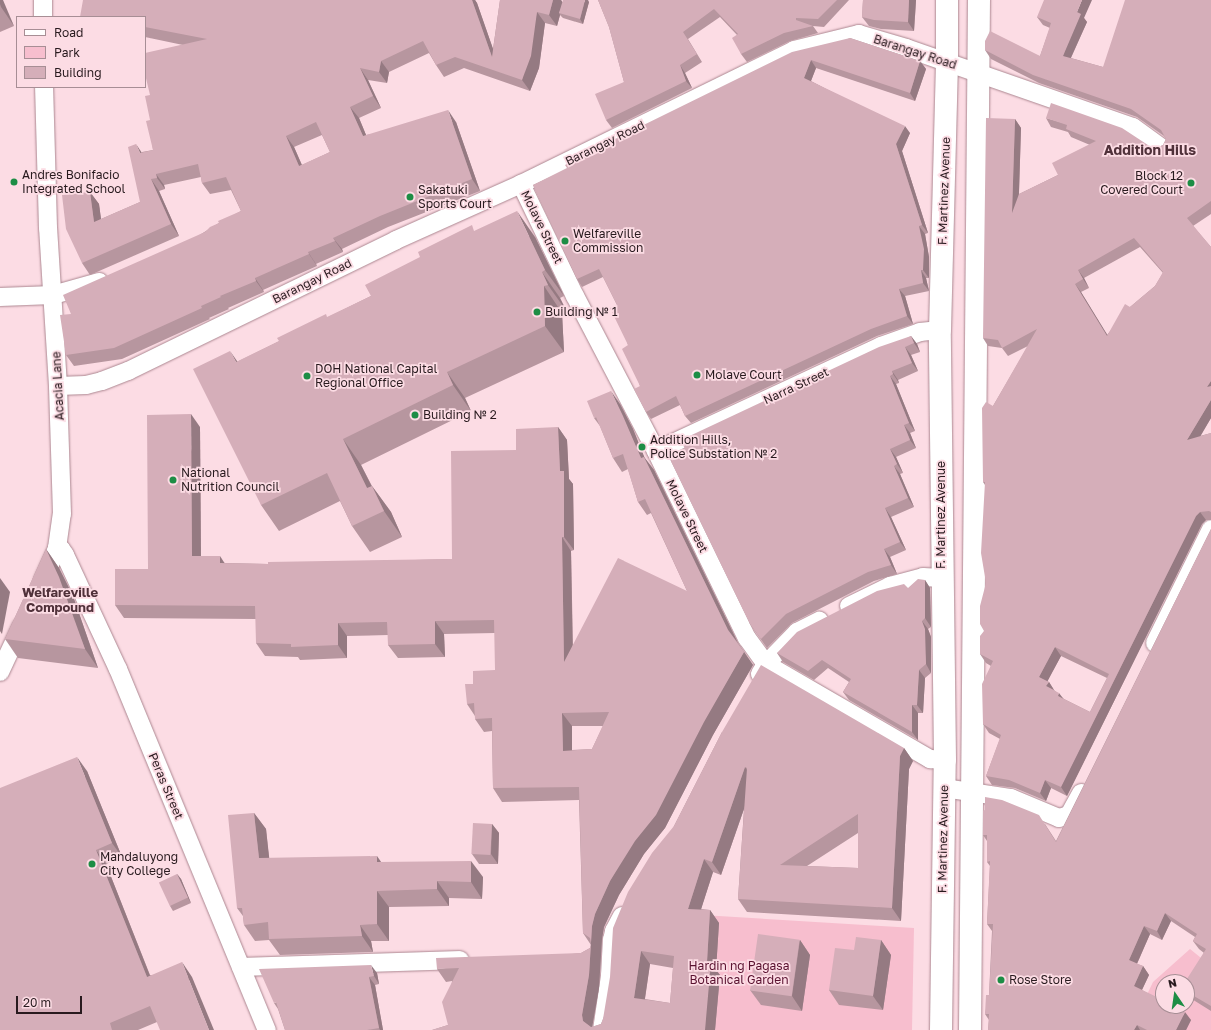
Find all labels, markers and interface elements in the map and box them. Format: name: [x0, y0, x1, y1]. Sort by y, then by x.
legend: [16, 16, 146, 88]
text: Road: [54, 25, 83, 40]
street label: Barangay Road: [872, 32, 958, 72]
text: Park: [54, 45, 80, 60]
text: Building: [54, 65, 102, 80]
street label: Barangay Road: [563, 118, 647, 168]
street label: F. Martinez Avenue: [935, 137, 953, 245]
district label: Addition Hills: [1104, 142, 1196, 158]
place label: Andres Bonifacio Integrated School: [22, 168, 125, 196]
place label: Block 12 Covered Court: [1100, 169, 1183, 197]
marker: Andres Bonifacio Integrated School: [9, 177, 19, 187]
marker: Block 12 Covered Court: [1186, 178, 1196, 188]
place label: Sakatuki Sports Court: [418, 183, 492, 211]
street label: Molave Street: [518, 188, 566, 266]
marker: Sakatuki Sports Court: [405, 192, 415, 202]
place label: Welfareville Commission: [573, 227, 643, 255]
marker: Welfareville Commission: [560, 236, 570, 246]
street label: Barangay Road: [270, 256, 354, 306]
place label: Building № 1: [545, 305, 618, 319]
marker: Building № 1: [532, 307, 542, 317]
street label: Acacia Lane: [49, 351, 67, 421]
place label: DOH National Capital Regional Office: [315, 362, 437, 390]
street label: Narra Street: [761, 365, 831, 407]
place label: Molave Court: [705, 368, 782, 382]
marker: Molave Court: [692, 370, 702, 380]
marker: DOH National Capital Regional Office: [302, 371, 312, 381]
place label: Building № 2: [423, 408, 497, 422]
marker: Building № 2: [410, 410, 420, 420]
place label: Addition Hills, Police Substation № 2: [650, 433, 777, 461]
marker: Addition Hills, Police Substation № 2: [637, 442, 647, 452]
street label: F. Martinez Avenue: [934, 461, 948, 569]
place label: National Nutrition Council: [181, 466, 279, 494]
marker: National Nutrition Council: [168, 475, 178, 485]
street label: Molave Street: [663, 477, 711, 555]
district label: Welfareville Compound: [22, 585, 98, 616]
street label: Peras Street: [146, 751, 186, 821]
street label: F. Martinez Avenue: [935, 785, 951, 893]
place label: Mandaluyong City College: [100, 850, 178, 878]
marker: Mandaluyong City College: [87, 859, 97, 869]
park label: Hardin ng Pagasa Botanical Garden: [688, 959, 790, 987]
place label: Rose Store: [1009, 973, 1072, 987]
north arrow: [1155, 974, 1195, 1014]
marker: Rose Store: [996, 975, 1006, 985]
text: N: [1167, 976, 1178, 990]
scale bar: [18, 988, 84, 1014]
text: 20 m: [23, 995, 51, 1010]

